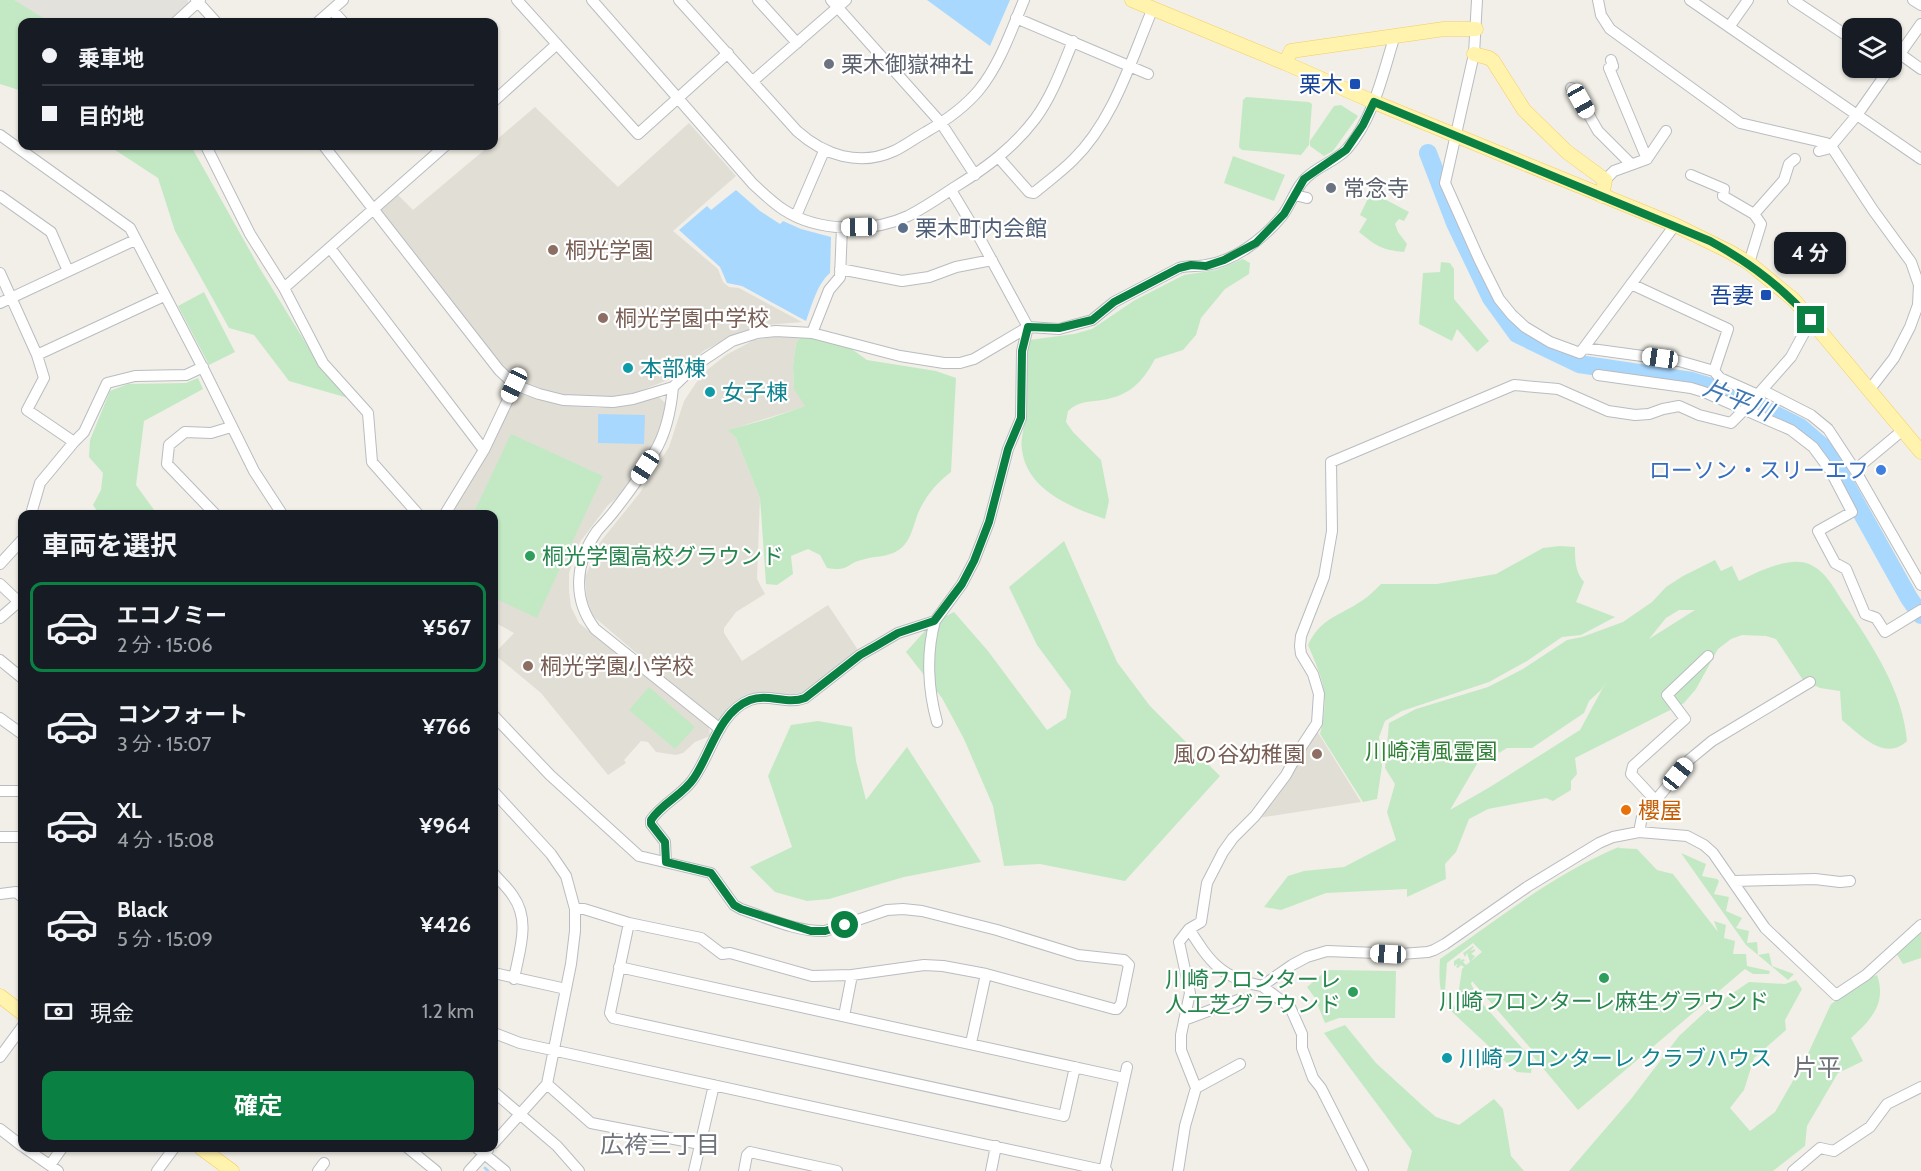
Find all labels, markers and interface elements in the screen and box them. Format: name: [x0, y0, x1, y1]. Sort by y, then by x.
map controls: [1842, 18, 1902, 78]
button: layers: [1842, 18, 1902, 78]
text: 乗車地: [78, 45, 144, 72]
place label: 栗木御嶽神社: [841, 51, 973, 78]
marker: 栗木御嶽神社: [822, 57, 836, 71]
place label: 栗木: [1299, 71, 1343, 98]
marker: 栗木: [1348, 77, 1362, 91]
car: [1564, 81, 1598, 121]
text: 目的地: [78, 103, 144, 130]
place label: 常念寺: [1343, 175, 1409, 202]
marker: 常念寺: [1324, 181, 1338, 195]
place label: 栗木町内会館: [915, 215, 1047, 242]
car: [841, 218, 877, 236]
marker: 栗木町内会館: [896, 221, 910, 235]
callout: 4 分: [1775, 233, 1847, 275]
place label: 桐光学園: [565, 237, 653, 264]
text: 4 分: [1792, 241, 1828, 265]
marker: 桐光学園: [546, 243, 560, 257]
place label: 吾妻: [1710, 282, 1754, 309]
marker: 吾妻: [1759, 288, 1773, 302]
place label: 桐光学園中学校: [615, 305, 769, 332]
route end: [1797, 306, 1824, 333]
marker: 桐光学園中学校: [596, 311, 610, 325]
car: [1641, 347, 1679, 369]
place label: 本部棟: [640, 355, 706, 382]
marker: 本部棟: [621, 361, 635, 375]
car: [498, 365, 530, 405]
water label: 片平川: [1699, 373, 1780, 428]
place label: 女子棟: [722, 379, 788, 406]
marker: 女子棟: [703, 385, 717, 399]
car: [628, 447, 662, 487]
place label: ローソン・スリーエフ: [1649, 457, 1869, 484]
marker: ローソン・スリーエフ: [1874, 463, 1888, 477]
text: 車両を選択: [42, 529, 177, 562]
place label: 桐光学園高校グラウンド: [542, 543, 784, 570]
marker: 桐光学園高校グラウンド: [523, 549, 537, 563]
icon: car: [45, 600, 99, 654]
text: エコノミー: [117, 602, 227, 629]
text: ¥567: [422, 614, 471, 641]
text: 2 分 · 15:06: [117, 633, 213, 657]
place label: 桐光学園小学校: [540, 653, 694, 680]
marker: 桐光学園小学校: [521, 659, 535, 673]
icon: car: [45, 699, 99, 753]
text: コンフォート: [117, 701, 248, 728]
text: ¥766: [422, 713, 471, 740]
text: 3 分 · 15:07: [117, 732, 211, 756]
park label: 川崎清風霊園: [1365, 738, 1497, 765]
place label: 風の谷幼稚園: [1173, 741, 1305, 768]
marker: 風の谷幼稚園: [1310, 747, 1324, 761]
car: [1660, 754, 1696, 794]
text: XL: [117, 797, 142, 824]
place label: 櫻屋: [1638, 797, 1682, 824]
icon: car: [45, 798, 99, 852]
marker: 櫻屋: [1619, 803, 1633, 817]
text: ¥964: [419, 812, 471, 839]
text: 4 分 · 15:08: [117, 828, 214, 852]
text: Black: [117, 896, 168, 923]
icon: car: [45, 897, 99, 951]
text: ¥426: [420, 911, 471, 938]
route start: [831, 911, 858, 938]
text: 5 分 · 15:09: [117, 927, 213, 951]
car: [1370, 944, 1406, 964]
place label: 川崎フロンターレ 人工芝グラウンド: [1165, 966, 1341, 1018]
marker: 川崎フロンターレ麻生グラウンド: [1597, 971, 1611, 985]
marker: 川崎フロンターレ 人工芝グラウンド: [1346, 985, 1360, 999]
place label: 川崎フロンターレ麻生グラウンド: [1439, 988, 1769, 1015]
icon: cash: [42, 995, 75, 1028]
text: 1.2 km: [422, 999, 474, 1023]
text: 現金: [90, 1000, 134, 1027]
place label: 川崎フロンターレ クラブハウス: [1459, 1045, 1772, 1072]
marker: 川崎フロンターレ クラブハウス: [1440, 1051, 1454, 1065]
district label: 片平: [1793, 1053, 1841, 1082]
button: 確定: [42, 1071, 474, 1140]
district label: 広袴三丁目: [600, 1130, 720, 1159]

